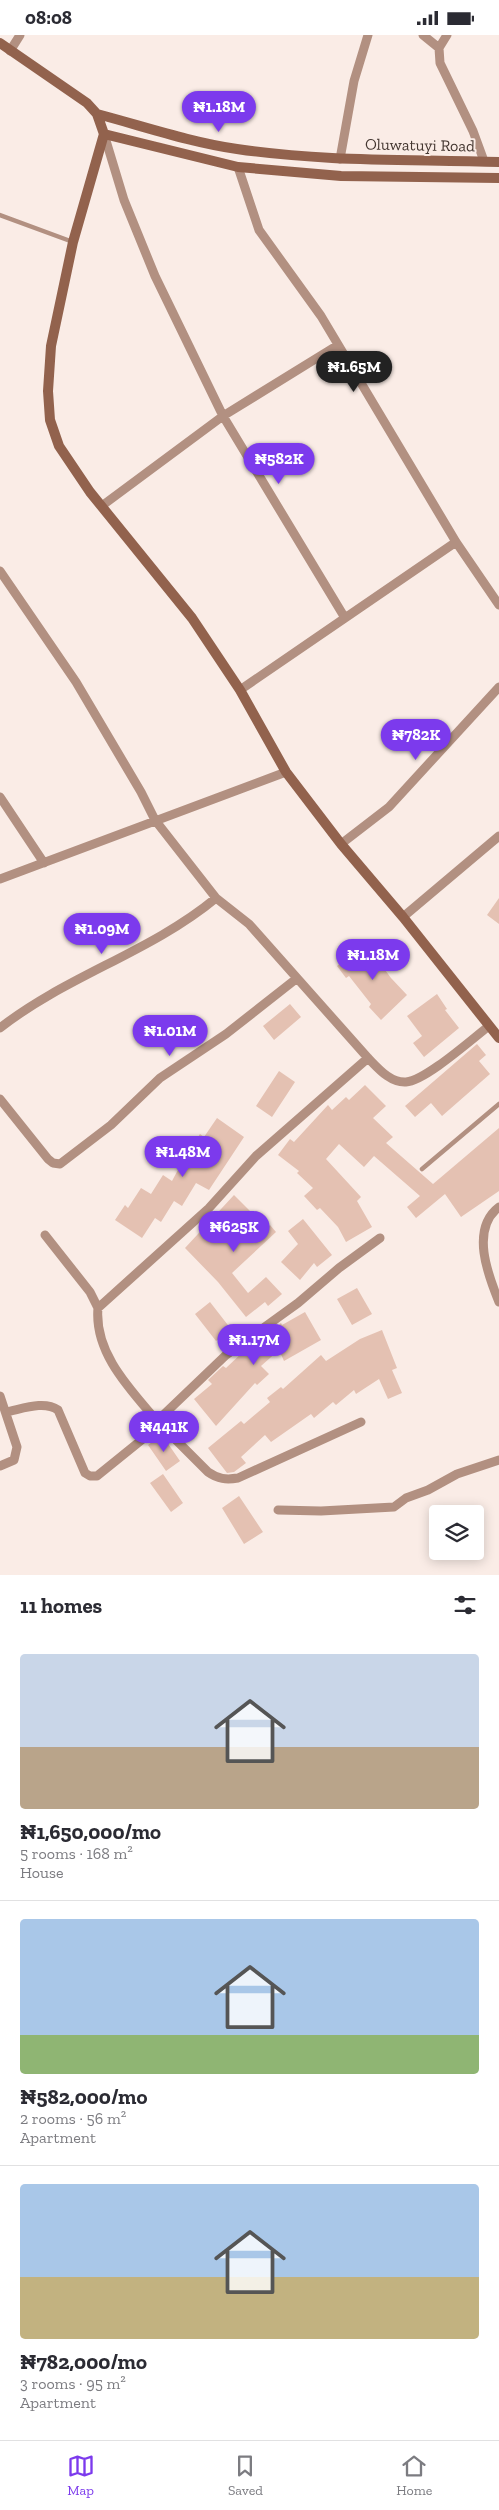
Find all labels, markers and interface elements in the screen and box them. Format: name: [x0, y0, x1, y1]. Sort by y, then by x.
text: 08:08: [25, 6, 72, 29]
pin: ₦1.18M: [178, 91, 260, 133]
text: ₦1.18M: [193, 97, 245, 116]
street label: Oluwatuyi Road: [365, 135, 475, 155]
pin: ₦1.65M: [313, 351, 395, 393]
text: ₦1.65M: [327, 357, 381, 376]
pin: ₦582K: [244, 443, 314, 485]
text: ₦582K: [255, 449, 303, 468]
pin: ₦782K: [381, 719, 451, 761]
text: ₦782K: [392, 725, 440, 744]
pin: ₦1.09M: [61, 913, 143, 955]
text: ₦1.09M: [75, 919, 129, 938]
pin: ₦1.18M: [332, 939, 414, 981]
text: ₦1.18M: [347, 945, 399, 964]
pin: ₦1.01M: [129, 1015, 211, 1057]
text: ₦1.01M: [144, 1021, 196, 1040]
pin: ₦1.48M: [142, 1135, 224, 1178]
text: ₦1.48M: [156, 1142, 210, 1161]
pin: ₦625K: [199, 1211, 269, 1253]
text: ₦625K: [210, 1217, 258, 1236]
pin: ₦1.17M: [213, 1323, 295, 1366]
text: ₦1.17M: [228, 1330, 280, 1349]
pin: ₦441K: [129, 1411, 199, 1453]
text: ₦441K: [140, 1417, 188, 1436]
map controls: [429, 1505, 484, 1560]
button: layers: [429, 1505, 484, 1560]
icon: filters: [451, 1591, 479, 1619]
text: 11 homes: [20, 1593, 102, 1618]
icon: home: [205, 1686, 295, 1776]
text: ₦1,650,000/mo: [20, 1819, 161, 1844]
text: 5 rooms · 168 m²: [20, 1844, 133, 1863]
text: House: [20, 1863, 63, 1882]
icon: home: [205, 1952, 295, 2042]
text: ₦582,000/mo: [20, 2084, 147, 2109]
text: 2 rooms · 56 m²: [20, 2109, 126, 2128]
text: Apartment: [20, 2128, 96, 2147]
icon: home: [205, 2217, 295, 2307]
text: ₦782,000/mo: [20, 2349, 147, 2374]
text: 3 rooms · 95 m²: [20, 2374, 126, 2393]
text: Apartment: [20, 2393, 96, 2412]
tab: Map: [67, 2452, 95, 2499]
tab: Saved: [228, 2452, 263, 2499]
tab: Home: [396, 2452, 432, 2499]

